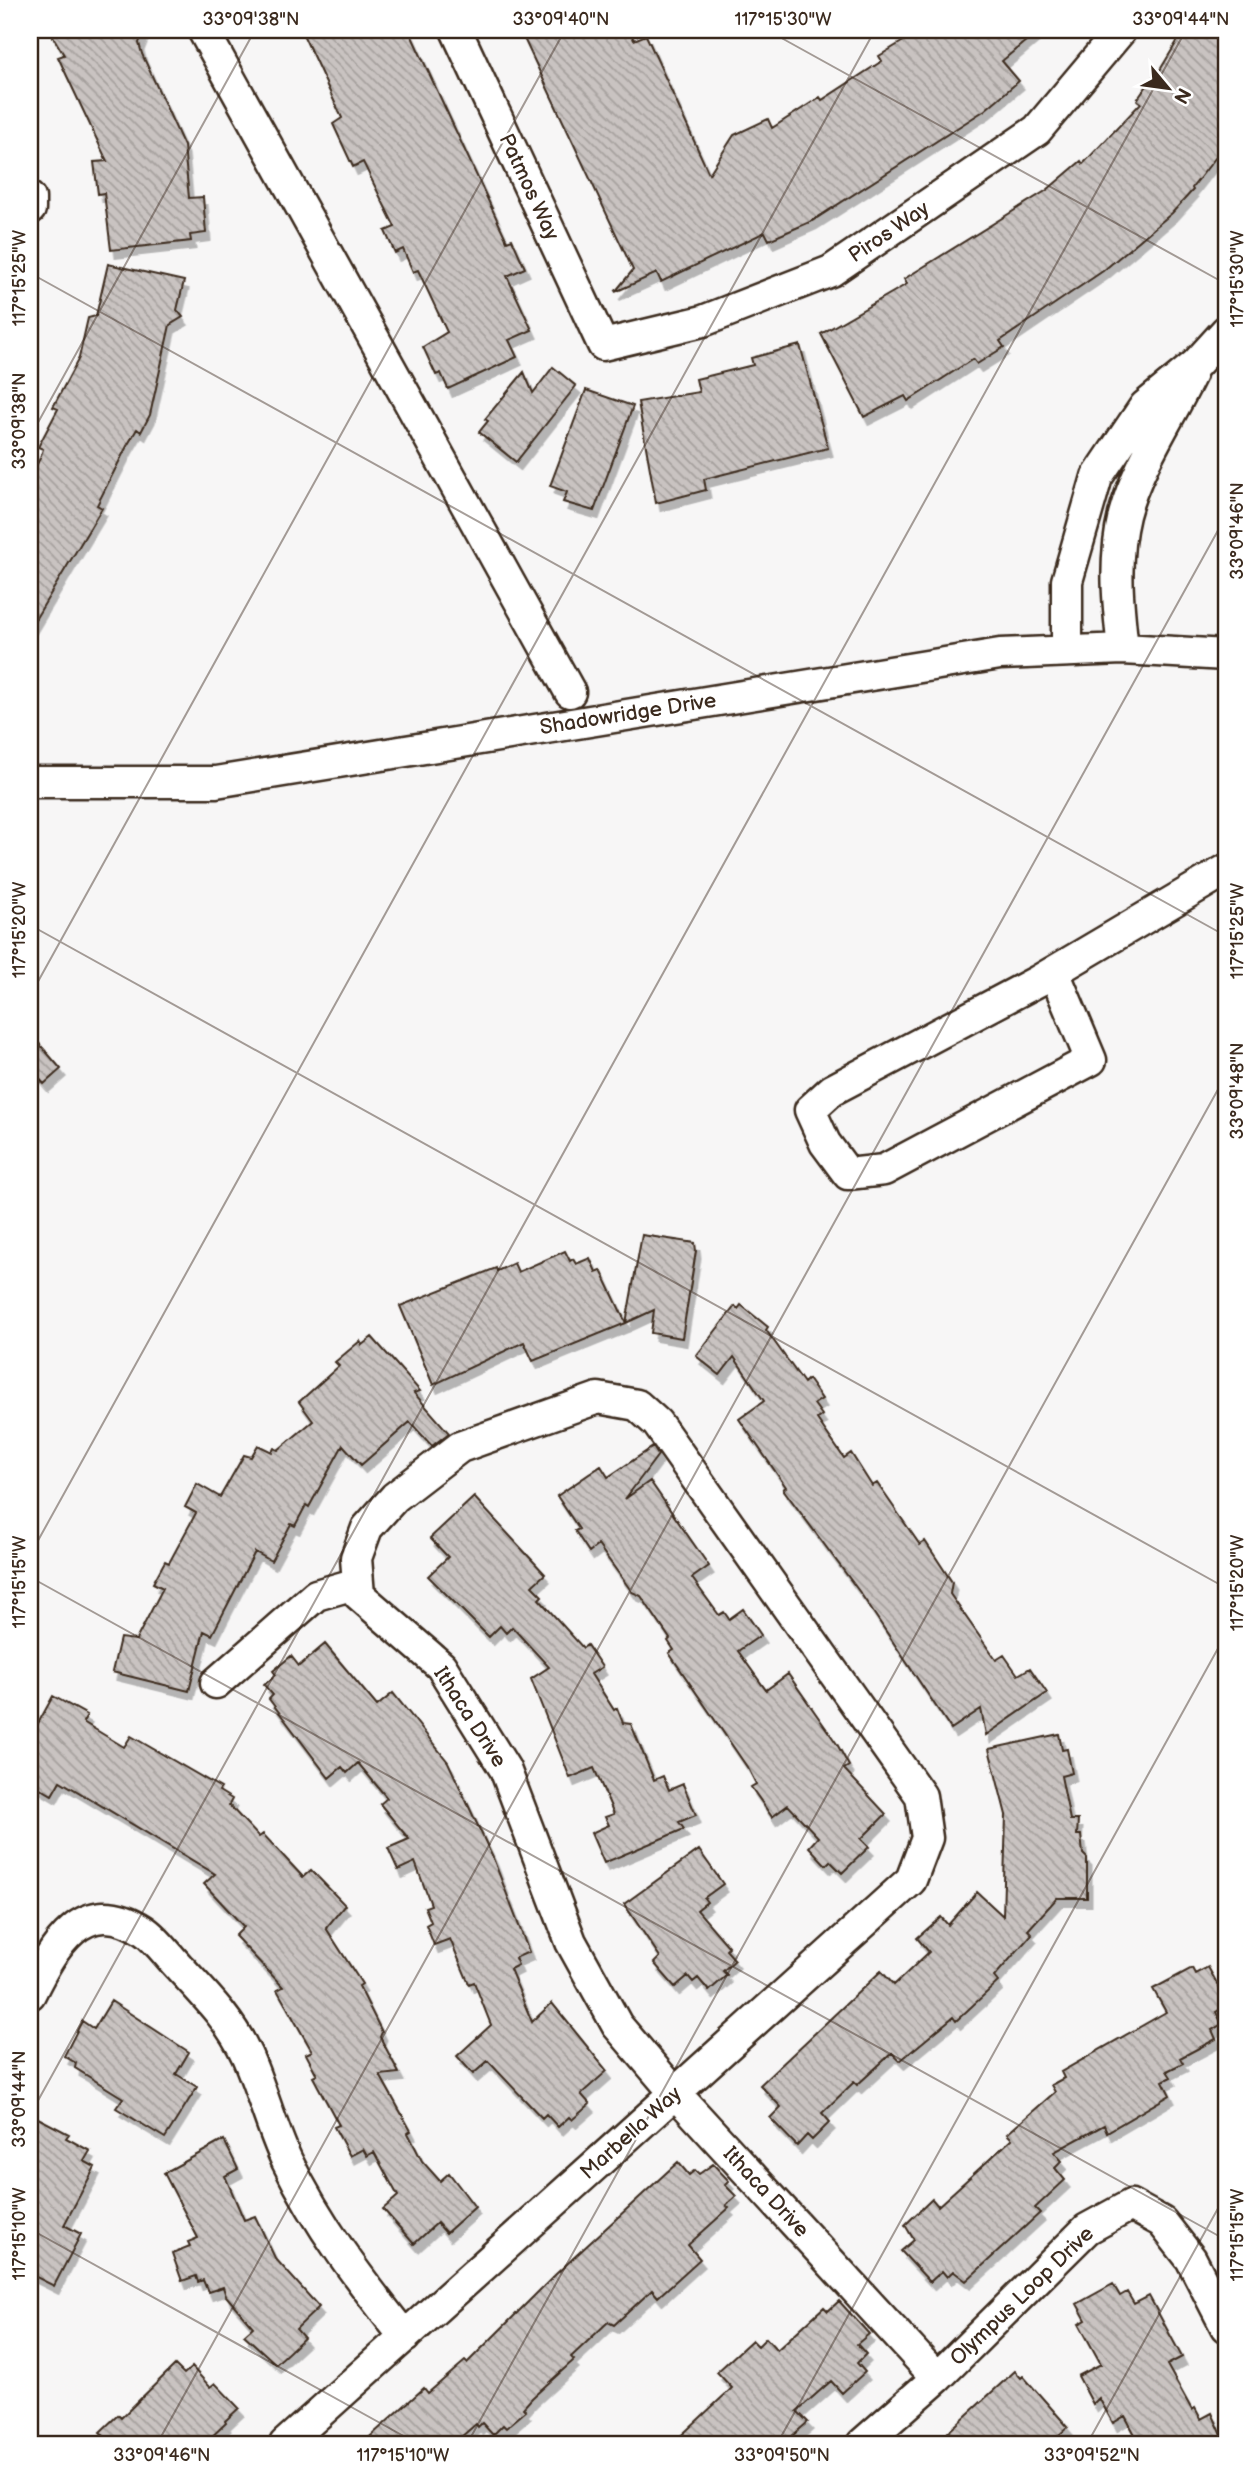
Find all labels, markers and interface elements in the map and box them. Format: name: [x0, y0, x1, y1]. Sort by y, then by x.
text: 33°09'38"N: [203, 9, 299, 30]
text: 33°09'40"N: [513, 9, 609, 30]
text: 117°15'30"W: [734, 9, 832, 30]
text: 33°09'44"N: [1132, 9, 1230, 30]
north arrow: [1134, 52, 1204, 122]
text: N: [1168, 84, 1195, 107]
street label: Patmos Way: [493, 130, 565, 245]
street label: Piros Way: [844, 196, 934, 268]
text: 117°15'25"W: [9, 229, 30, 326]
text: 117°15'30"W: [1227, 230, 1248, 328]
text: 33°09'38"N: [9, 373, 30, 469]
text: 33°09'46"N: [1227, 482, 1248, 580]
street label: Shadowridge Drive: [538, 688, 718, 740]
text: 117°15'20"W: [9, 881, 30, 978]
text: 117°15'25"W: [1227, 882, 1248, 979]
text: 33°09'48"N: [1227, 1043, 1248, 1139]
text: 117°15'20"W: [1227, 1534, 1248, 1631]
text: 117°15'15"W: [9, 1535, 30, 1628]
street label: Ithaca Drive: [428, 1662, 512, 1772]
text: 33°09'44"N: [9, 2050, 30, 2148]
street label: Marbella Way: [575, 2081, 687, 2185]
street label: Ithaca Drive: [718, 2142, 814, 2242]
text: 117°15'10"W: [9, 2187, 30, 2281]
text: 117°15'15"W: [1227, 2188, 1248, 2281]
street label: Olympus Loop Drive: [945, 2221, 1099, 2371]
text: 33°09'46"N: [113, 2445, 211, 2466]
text: 117°15'10"W: [356, 2445, 450, 2466]
text: 33°09'50"N: [734, 2445, 830, 2466]
text: 33°09'52"N: [1044, 2445, 1140, 2466]

